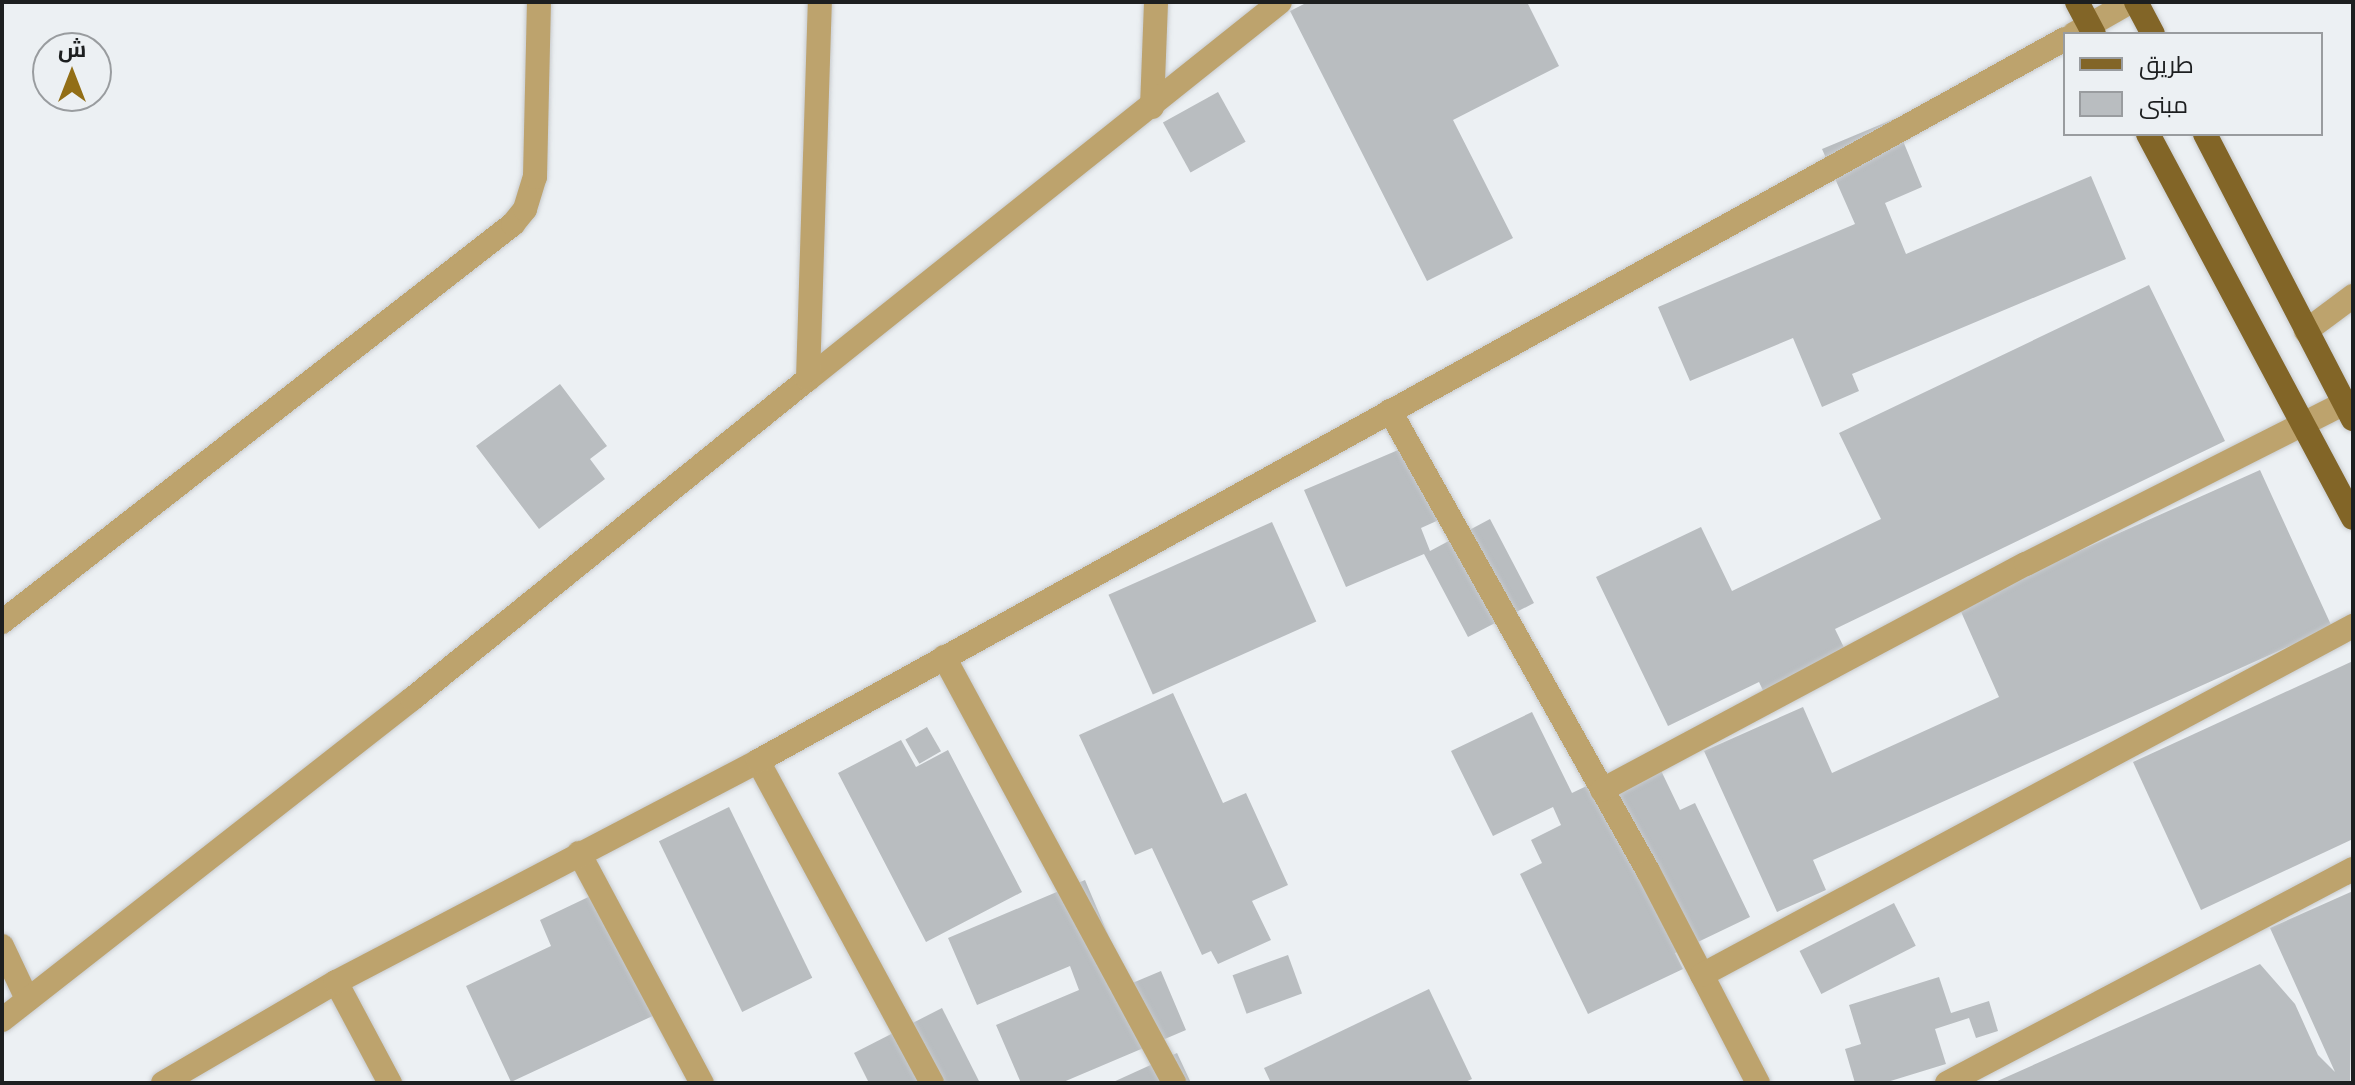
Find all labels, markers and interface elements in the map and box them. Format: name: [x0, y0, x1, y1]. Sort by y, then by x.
north arrow: [32, 32, 112, 112]
legend: [2063, 32, 2323, 136]
text: ش: [58, 37, 86, 62]
text: طريق: [2139, 51, 2194, 79]
text: مبنى: [2139, 91, 2188, 119]

